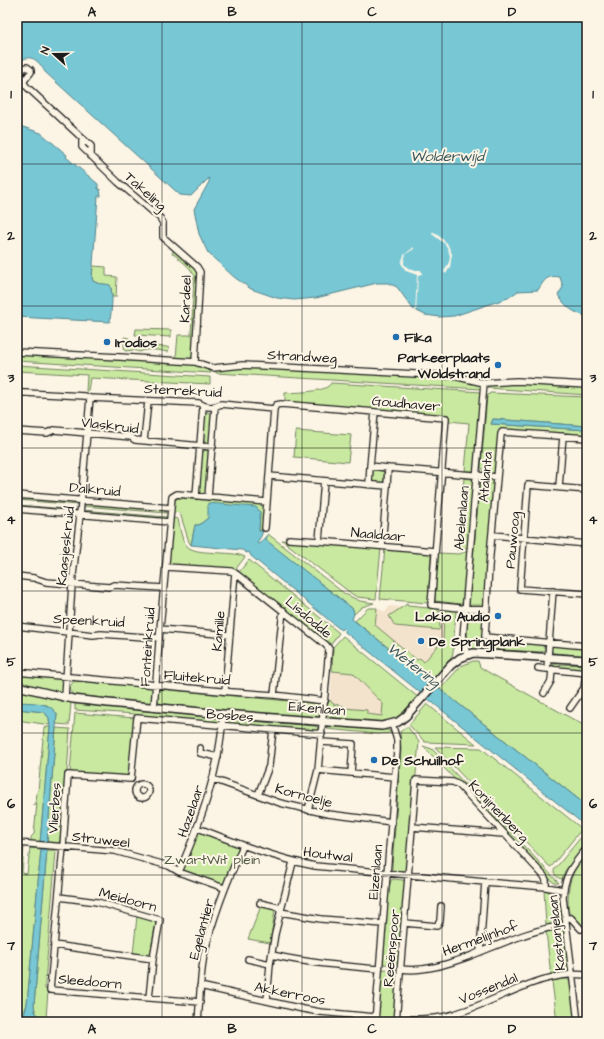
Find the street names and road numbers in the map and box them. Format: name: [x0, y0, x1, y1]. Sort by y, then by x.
street label: Takeling: [120, 167, 171, 216]
street label: Kardeel: [175, 275, 197, 323]
street label: Strandweg: [267, 345, 337, 369]
street label: Sterrekruid: [143, 379, 222, 403]
street label: Goudhaver: [371, 391, 441, 417]
street label: Vlaskruid: [80, 413, 140, 439]
street label: Atalanta: [474, 451, 498, 503]
street label: Dalkruid: [69, 478, 121, 502]
street label: Abelenlaan: [449, 485, 475, 551]
street label: Kaasjeskruid: [52, 505, 80, 587]
street label: Pauwoog: [501, 511, 525, 570]
street label: Naaldaar: [350, 523, 406, 547]
street label: Lisdodde: [281, 592, 336, 644]
street label: Fonteinkruid: [135, 607, 161, 687]
street label: Speenkruid: [53, 609, 125, 633]
street label: Kamille: [207, 610, 231, 652]
street label: Fluitekruid: [163, 665, 231, 691]
street label: Eikenlaan: [288, 697, 346, 721]
street label: Bosbes: [206, 704, 254, 728]
street label: Konijnenberg: [463, 776, 533, 847]
street label: Kornoelje: [273, 779, 335, 813]
street label: Vlierbes: [43, 782, 67, 834]
street label: Hazelaar: [173, 782, 209, 840]
street label: Struweel: [71, 827, 131, 853]
street label: Houtwal: [302, 842, 354, 868]
street label: Elzenlaan: [364, 844, 388, 901]
street label: Meidoorn: [97, 883, 159, 917]
street label: Kastanjelaan: [543, 894, 571, 972]
street label: Egelantier: [184, 896, 220, 962]
street label: Reeënspoor: [379, 908, 405, 988]
street label: Hermelijnhof: [440, 916, 522, 962]
street label: Vossendal: [456, 968, 521, 1010]
street label: Sleedoorn: [57, 969, 123, 995]
street label: Akkerroos: [253, 977, 327, 1011]

